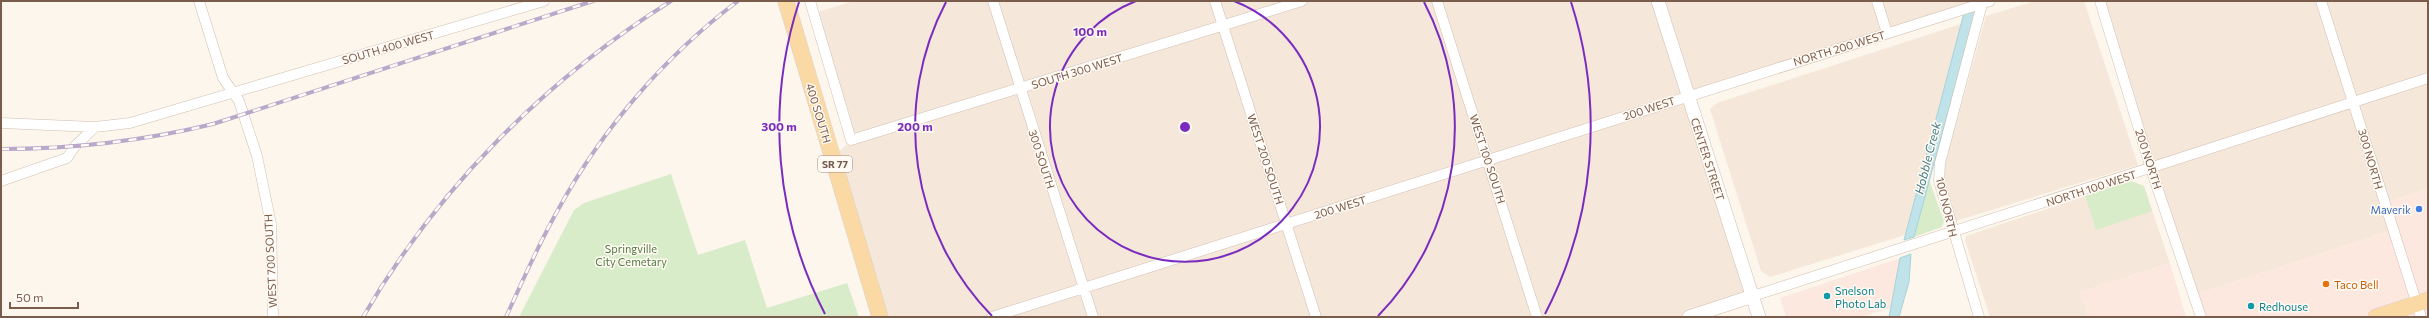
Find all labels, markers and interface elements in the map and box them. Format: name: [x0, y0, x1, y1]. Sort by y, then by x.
text: 100 m: [1073, 24, 1107, 38]
street label: SOUTH 400 WEST: [341, 28, 435, 66]
street label: NORTH 200 WEST: [1791, 28, 1887, 68]
street label: SOUTH 300 WEST: [1030, 51, 1124, 91]
street label: 400 SOUTH: [804, 82, 834, 144]
street label: 200 WEST: [1621, 94, 1677, 122]
street label: WEST 200 SOUTH: [1245, 112, 1287, 206]
street label: WEST 100 SOUTH: [1467, 113, 1509, 205]
street label: CENTER STREET: [1688, 116, 1728, 202]
text: 300 m: [761, 119, 797, 133]
text: 200 m: [897, 119, 933, 133]
centre of rings: [1178, 120, 1192, 134]
water label: Hobble Creek: [1911, 120, 1943, 196]
street label: 200 NORTH: [2133, 127, 2165, 191]
street label: 300 NORTH: [2356, 127, 2386, 191]
street label: 300 SOUTH: [1026, 128, 1058, 190]
road number: SR 77: [818, 156, 852, 172]
street label: NORTH 100 WEST: [2044, 167, 2138, 209]
street label: 100 NORTH: [1934, 176, 1960, 238]
street label: 200 WEST: [1312, 193, 1368, 221]
place label: Maverik: [2371, 203, 2411, 216]
marker: Maverik: [2414, 204, 2424, 214]
street label: WEST 700 SOUTH: [261, 214, 279, 308]
park label: Springville City Cemetary: [595, 242, 667, 268]
place label: Taco Bell: [2334, 278, 2378, 291]
marker: Taco Bell: [2321, 279, 2331, 289]
scale bar: [10, 284, 78, 310]
place label: Snelson Photo Lab: [1835, 284, 1886, 310]
text: 50 m: [16, 290, 44, 304]
marker: Snelson Photo Lab: [1822, 291, 1832, 301]
place label: Redhouse: [2259, 300, 2308, 313]
marker: Redhouse: [2246, 301, 2256, 311]

